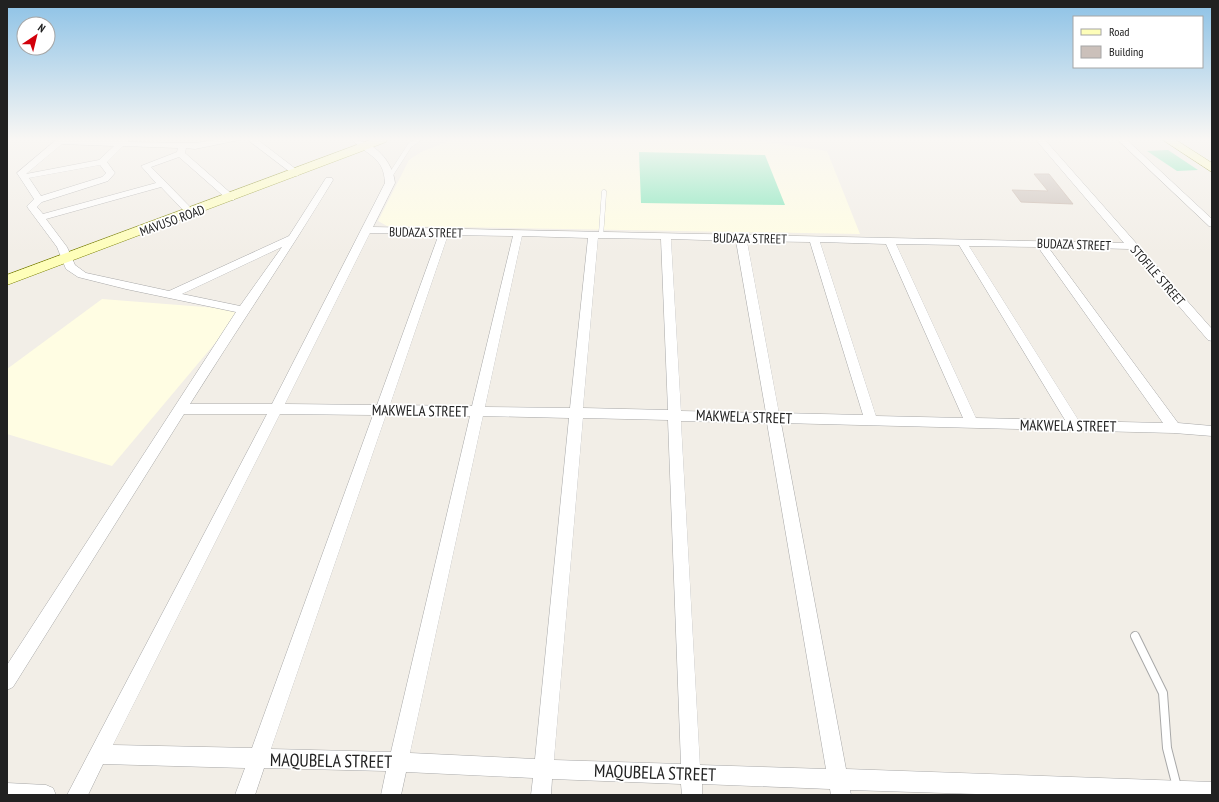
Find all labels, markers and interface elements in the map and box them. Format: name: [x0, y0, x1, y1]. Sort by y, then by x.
north arrow: [16, 16, 56, 56]
legend: [1073, 16, 1203, 68]
text: N: [35, 20, 48, 35]
text: Road: [1109, 24, 1129, 39]
text: Building: [1109, 44, 1144, 59]
street label: MAVUSO ROAD: [137, 201, 207, 240]
street label: BUDAZA STREET: [389, 223, 463, 242]
street label: BUDAZA STREET: [713, 229, 787, 248]
street label: BUDAZA STREET: [1037, 235, 1111, 254]
street label: STOFILE STREET: [1127, 242, 1189, 309]
street label: MAKWELA STREET: [372, 400, 469, 421]
street label: MAKWELA STREET: [695, 405, 793, 428]
street label: MAKWELA STREET: [1020, 415, 1117, 436]
street label: MAQUBELA STREET: [270, 748, 392, 773]
street label: MAQUBELA STREET: [594, 759, 717, 786]

